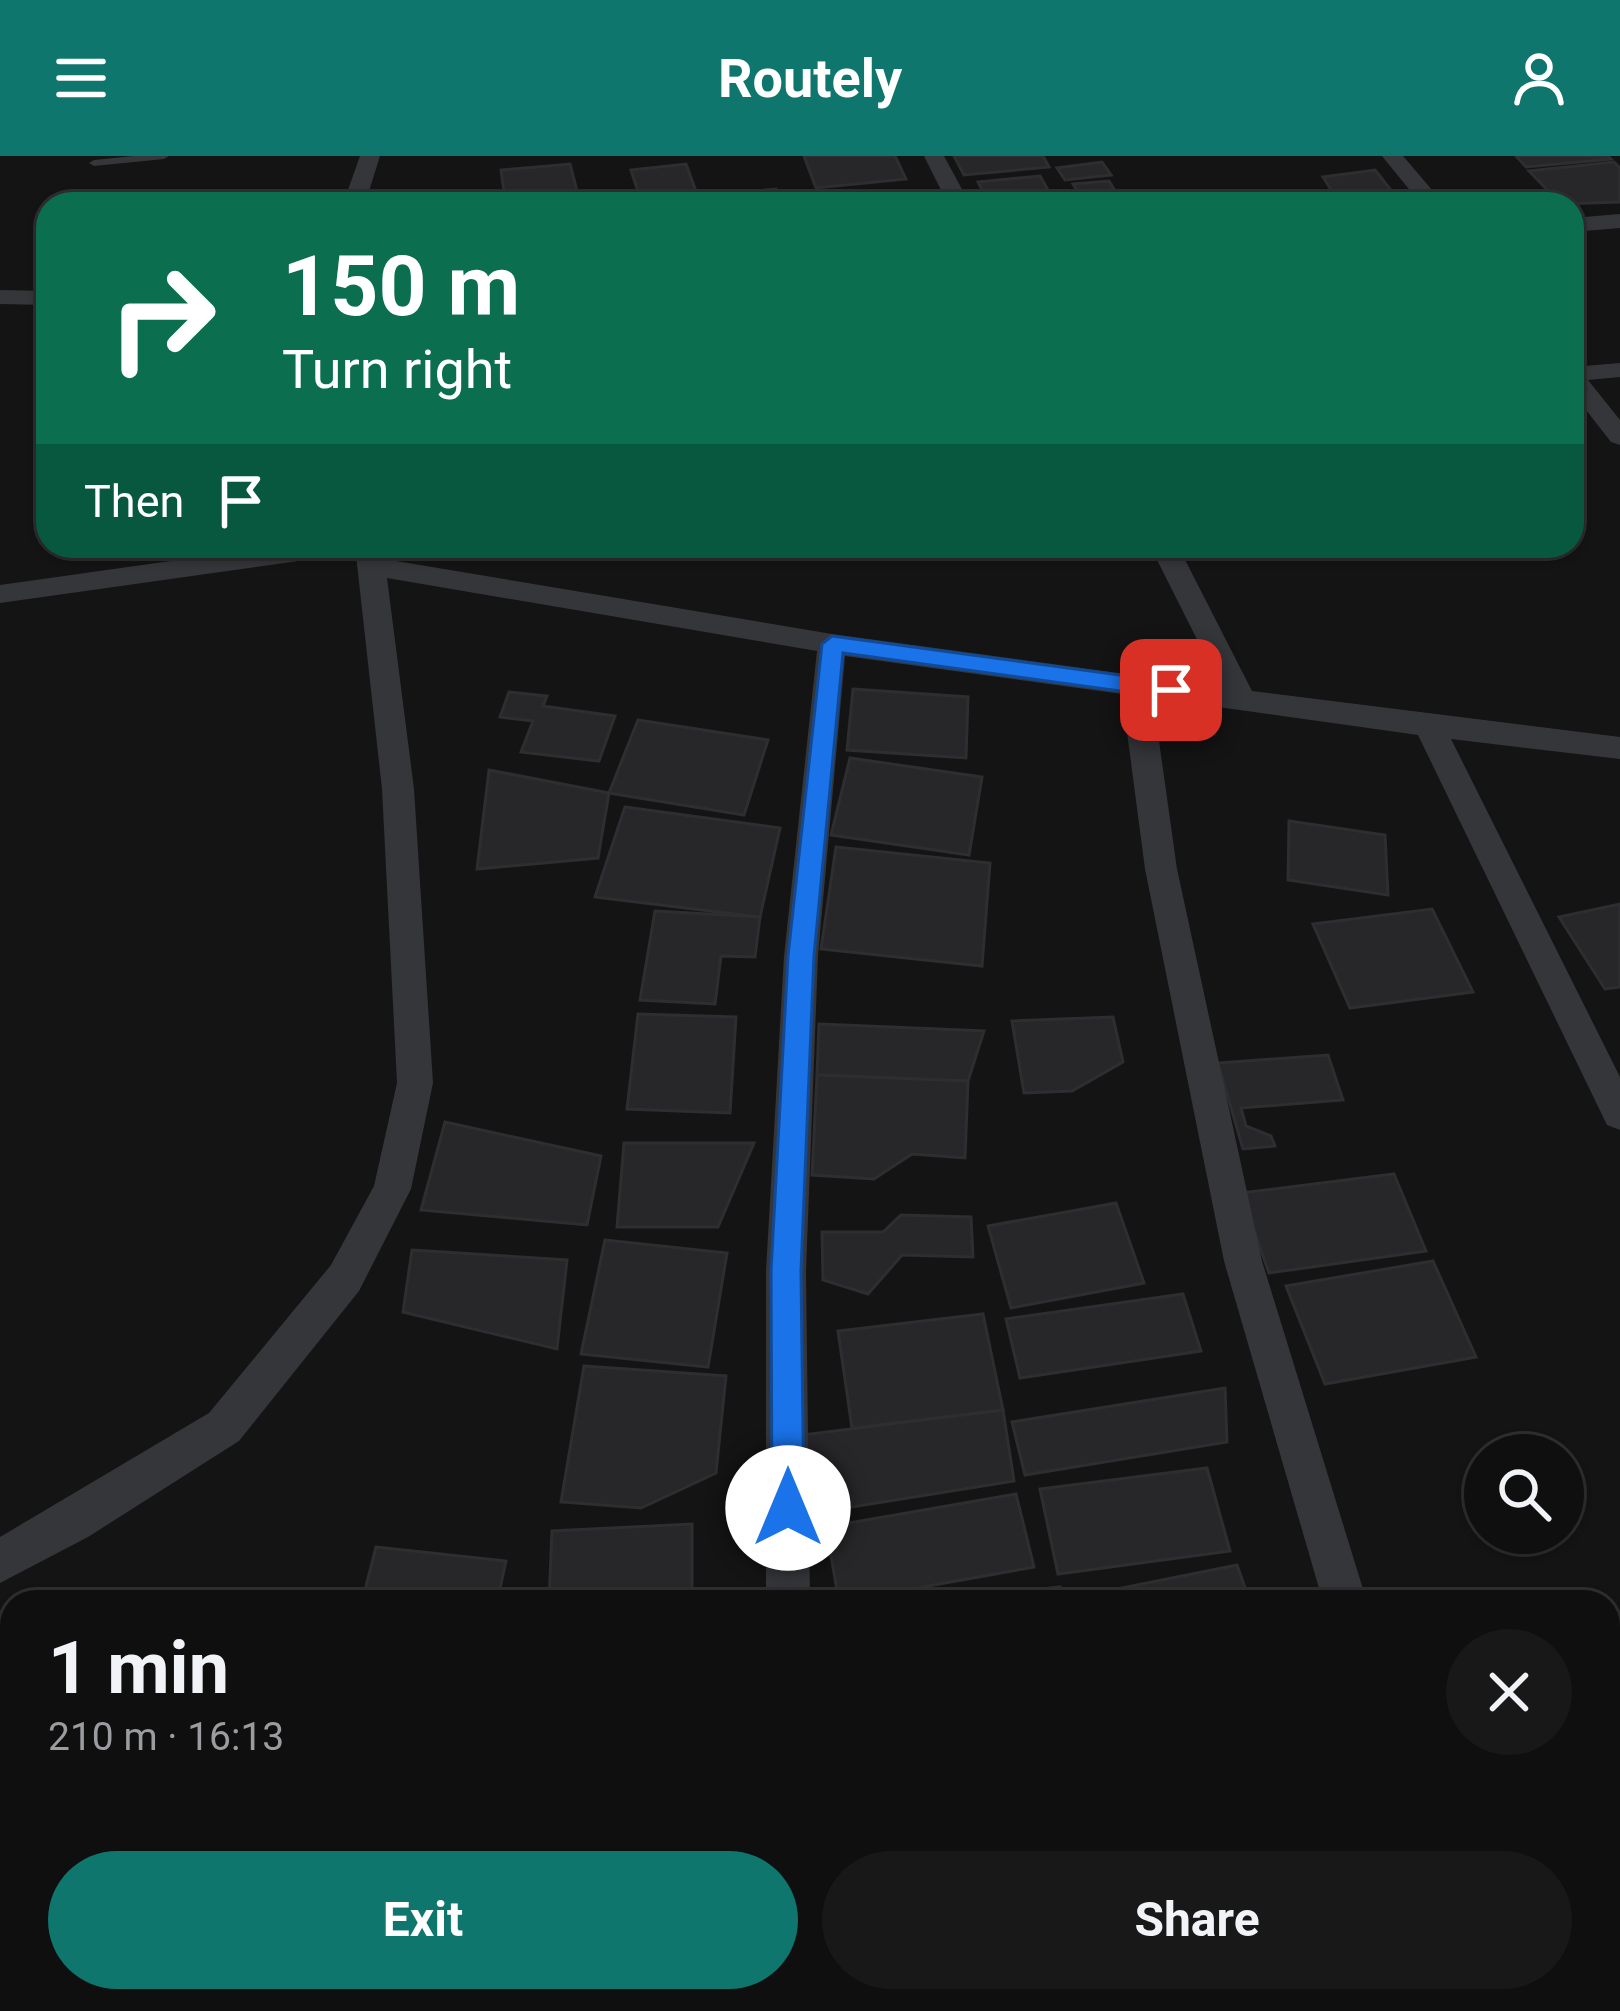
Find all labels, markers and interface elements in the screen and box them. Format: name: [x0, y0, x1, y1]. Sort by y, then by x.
icon: menu: [48, 45, 114, 111]
icon: person: [1506, 45, 1572, 111]
text: Routely: [718, 47, 902, 110]
text: 150 m: [282, 237, 520, 336]
icon: right: [84, 240, 240, 396]
text: Turn right: [282, 338, 512, 401]
icon: arrive: [208, 468, 274, 534]
text: Then: [84, 475, 184, 528]
pin: [1120, 639, 1222, 741]
icon: arrive: [1138, 657, 1204, 723]
map controls: [1464, 1434, 1584, 1554]
button: search: [1464, 1434, 1584, 1554]
position arrow: [725, 1445, 851, 1571]
text: 1 min: [48, 1626, 229, 1711]
button: close: [1446, 1629, 1572, 1755]
text: 210 m · 16:13: [48, 1714, 284, 1760]
button: Exit: [48, 1851, 798, 1989]
button: Share: [822, 1851, 1572, 1989]

